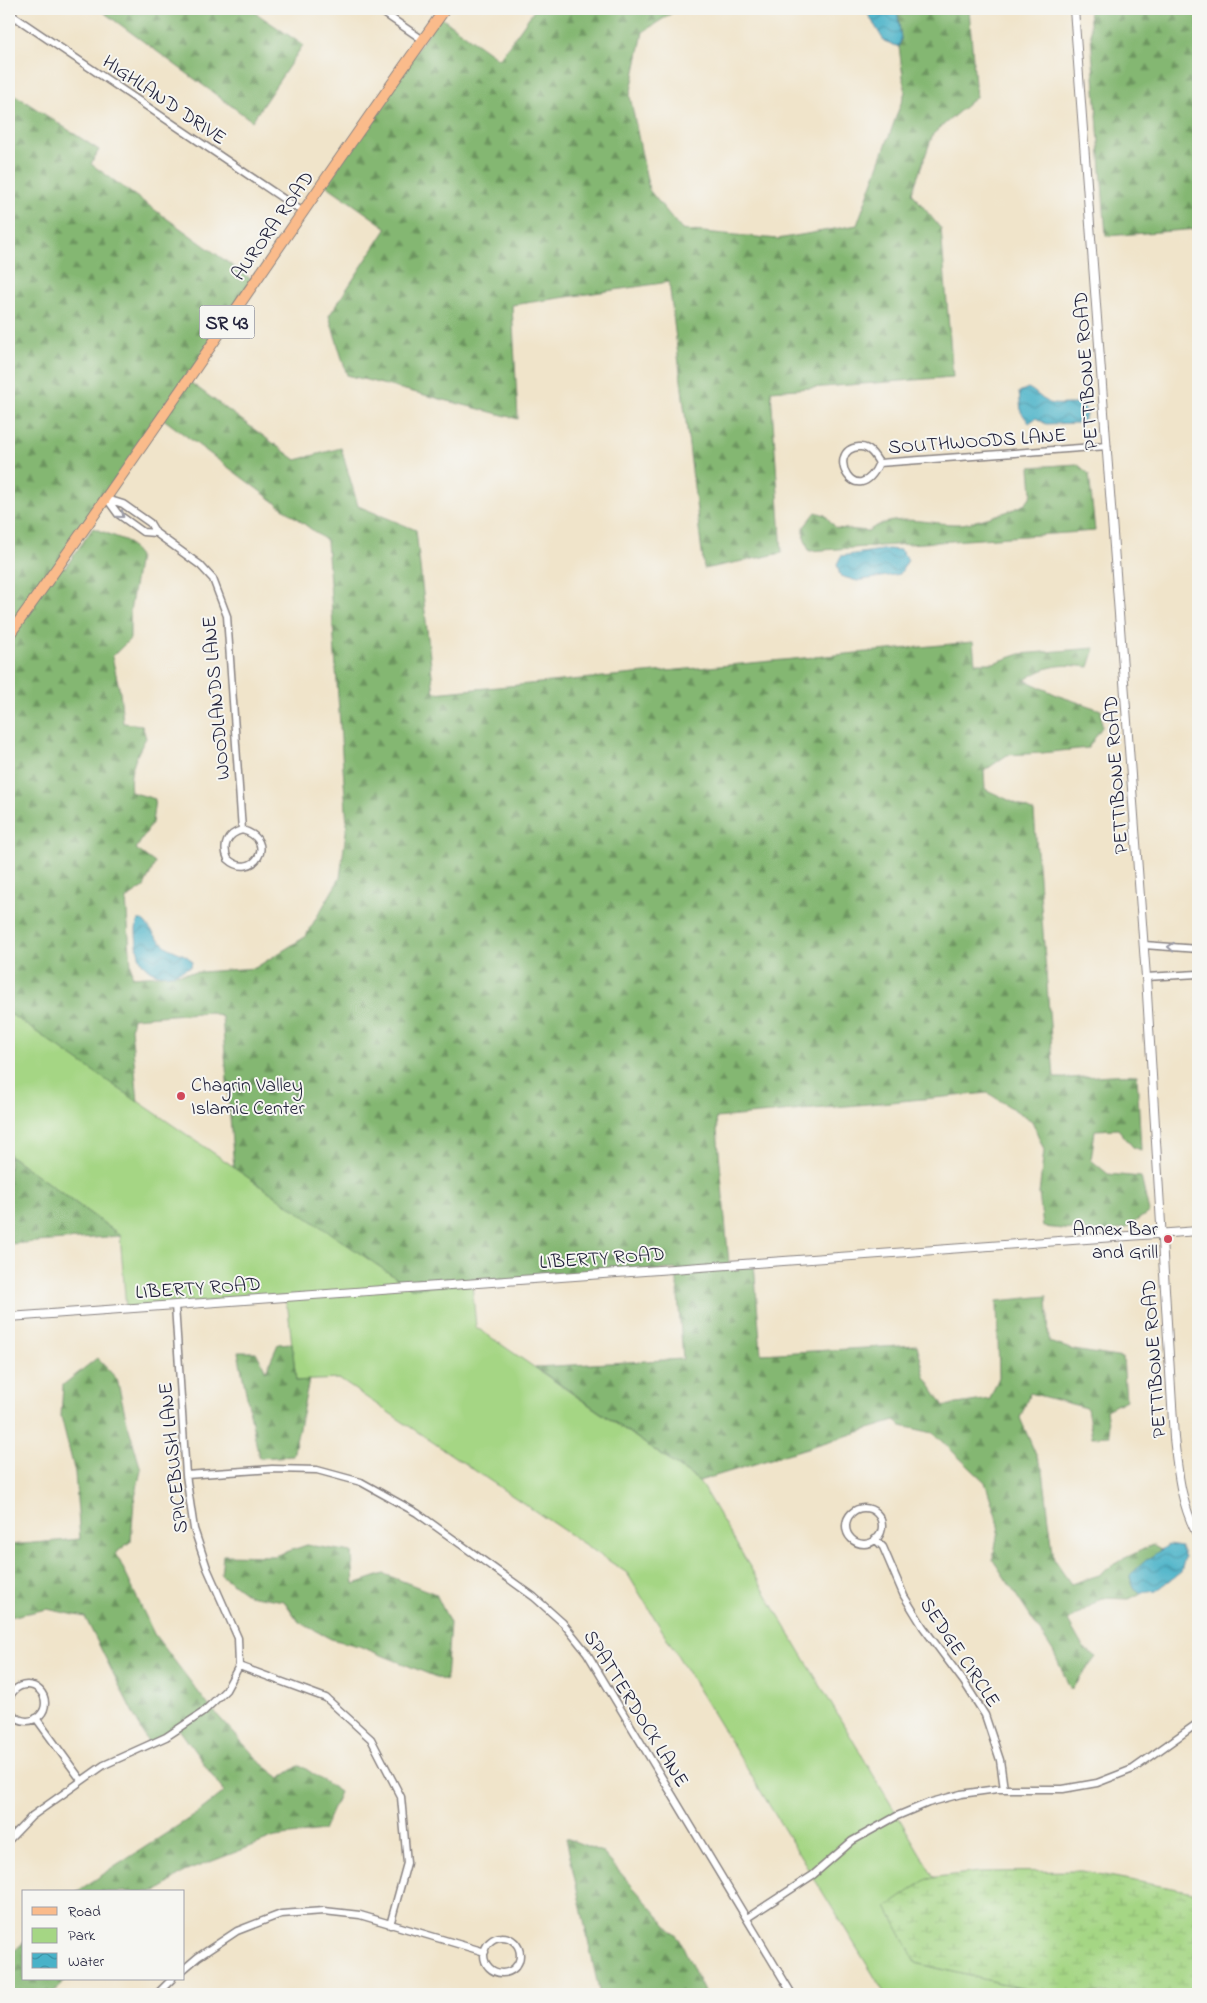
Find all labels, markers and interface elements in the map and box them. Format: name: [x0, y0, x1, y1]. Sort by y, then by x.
street label: HIGHLAND DRIVE: [96, 49, 231, 153]
street label: AURORA ROAD: [225, 166, 323, 287]
street label: PETTIBONE ROAD: [1067, 291, 1107, 451]
road number: SR 43: [200, 306, 254, 338]
street label: SOUTHWOODS LANE: [887, 422, 1067, 463]
one-way arrow: [116, 510, 125, 519]
street label: WOODLANDS LANE: [196, 614, 239, 781]
street label: PETTIBONE ROAD: [1097, 695, 1137, 855]
one-way arrow: [1167, 941, 1175, 952]
place label: Chagrin Valley Islamic Center: [191, 1072, 306, 1124]
marker: Chagrin Valley Islamic Center: [175, 1090, 187, 1102]
place label: Annex Bar and Grill: [1073, 1216, 1159, 1268]
marker: Annex Bar and Grill: [1162, 1233, 1174, 1245]
street label: LIBERTY ROAD: [538, 1241, 666, 1278]
street label: LIBERTY ROAD: [134, 1271, 262, 1308]
street label: PETTIBONE ROAD: [1135, 1279, 1175, 1439]
street label: SPICEBUSH LANE: [152, 1381, 197, 1535]
street label: SEDGE CIRCLE: [911, 1593, 1006, 1714]
street label: SPATTERDOCK LANE: [575, 1625, 695, 1794]
legend: [22, 1890, 185, 1980]
text: Road: [68, 1901, 101, 1923]
text: Park: [68, 1925, 96, 1947]
text: Water: [68, 1951, 104, 1973]

